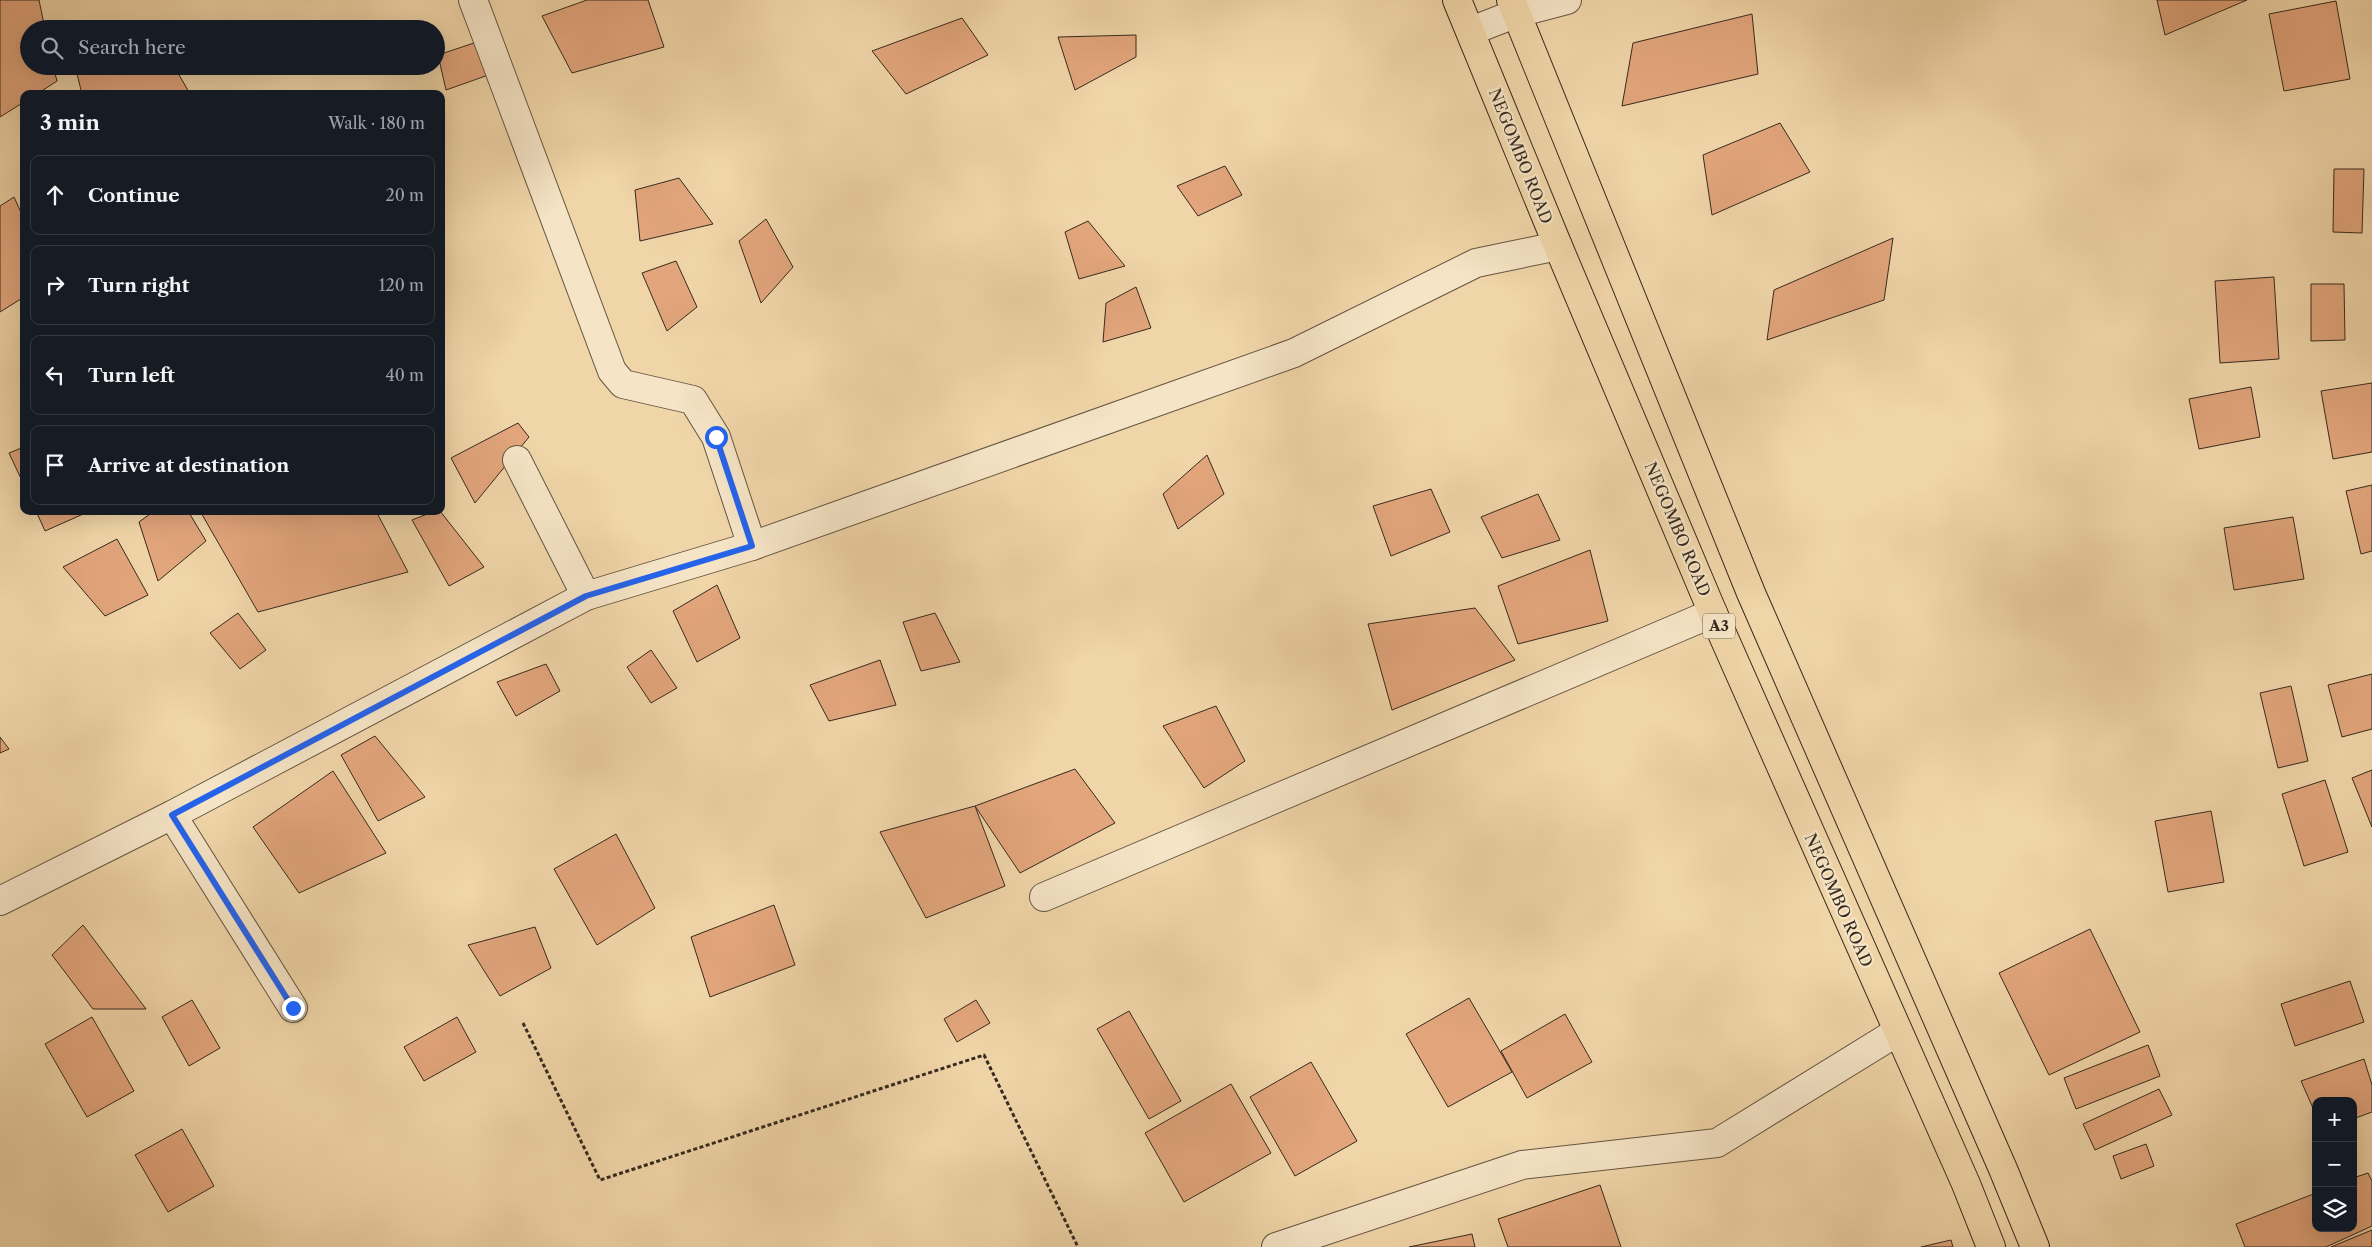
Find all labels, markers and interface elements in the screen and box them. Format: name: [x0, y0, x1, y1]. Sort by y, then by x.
search box: [20, 20, 445, 75]
icon: search: [38, 34, 66, 62]
text: Search here: [78, 36, 186, 59]
street label: NEGOMBO ROAD: [1485, 85, 1557, 227]
text: 3 min: [40, 110, 100, 135]
text: Walk · 180 m: [328, 113, 425, 133]
icon: ahead: [41, 181, 69, 209]
text: Continue: [88, 184, 180, 207]
text: 20 m: [385, 185, 424, 205]
icon: right: [41, 271, 69, 299]
text: Turn right: [88, 274, 189, 297]
text: 120 m: [379, 275, 424, 295]
icon: left: [41, 361, 69, 389]
text: Turn left: [88, 364, 175, 387]
text: 40 m: [385, 365, 424, 385]
route start: [705, 426, 728, 449]
icon: arrive: [41, 451, 69, 479]
text: Arrive at destination: [88, 454, 289, 477]
street label: NEGOMBO ROAD: [1641, 459, 1715, 599]
road number: A3: [1703, 614, 1735, 638]
street label: NEGOMBO ROAD: [1801, 830, 1877, 970]
route end: [282, 997, 305, 1020]
map controls: [2312, 1097, 2357, 1232]
button: +: [2312, 1097, 2357, 1142]
button: −: [2312, 1142, 2357, 1187]
button: layers: [2312, 1187, 2357, 1232]

